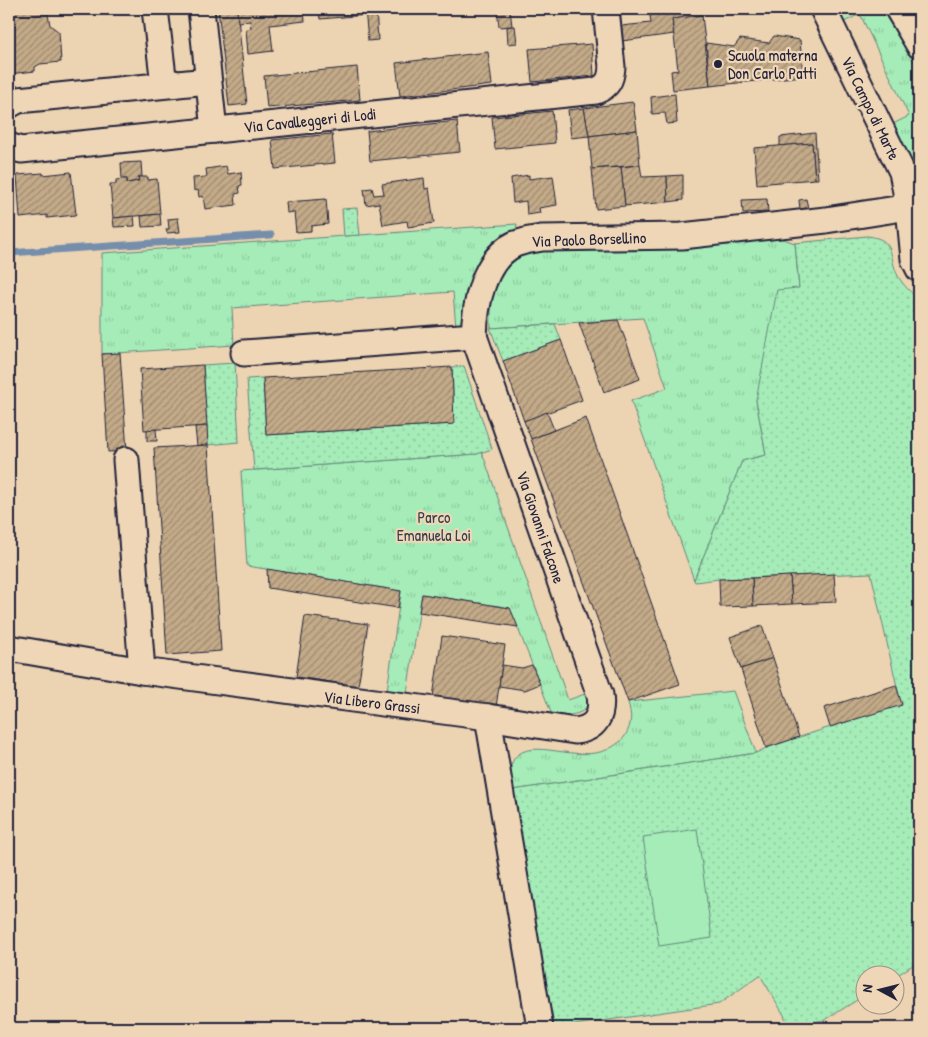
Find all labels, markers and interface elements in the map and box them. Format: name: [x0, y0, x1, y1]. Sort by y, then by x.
place label: Scuola materna Don Carlo Patti: [728, 44, 817, 84]
street label: Via Campo di Marte: [836, 53, 906, 164]
marker: Scuola materna Don Carlo Patti: [712, 58, 724, 70]
street label: Via Cavalleggeri di Lodi: [243, 102, 377, 138]
street label: Via Paolo Borsellino: [531, 226, 647, 252]
street label: Via Giovanni Falcone: [511, 468, 571, 587]
park label: Parco Emanuela Loi: [397, 506, 471, 546]
street label: Via Libero Grassi: [322, 685, 422, 719]
north arrow: [856, 964, 906, 1014]
text: N: [857, 983, 877, 993]

